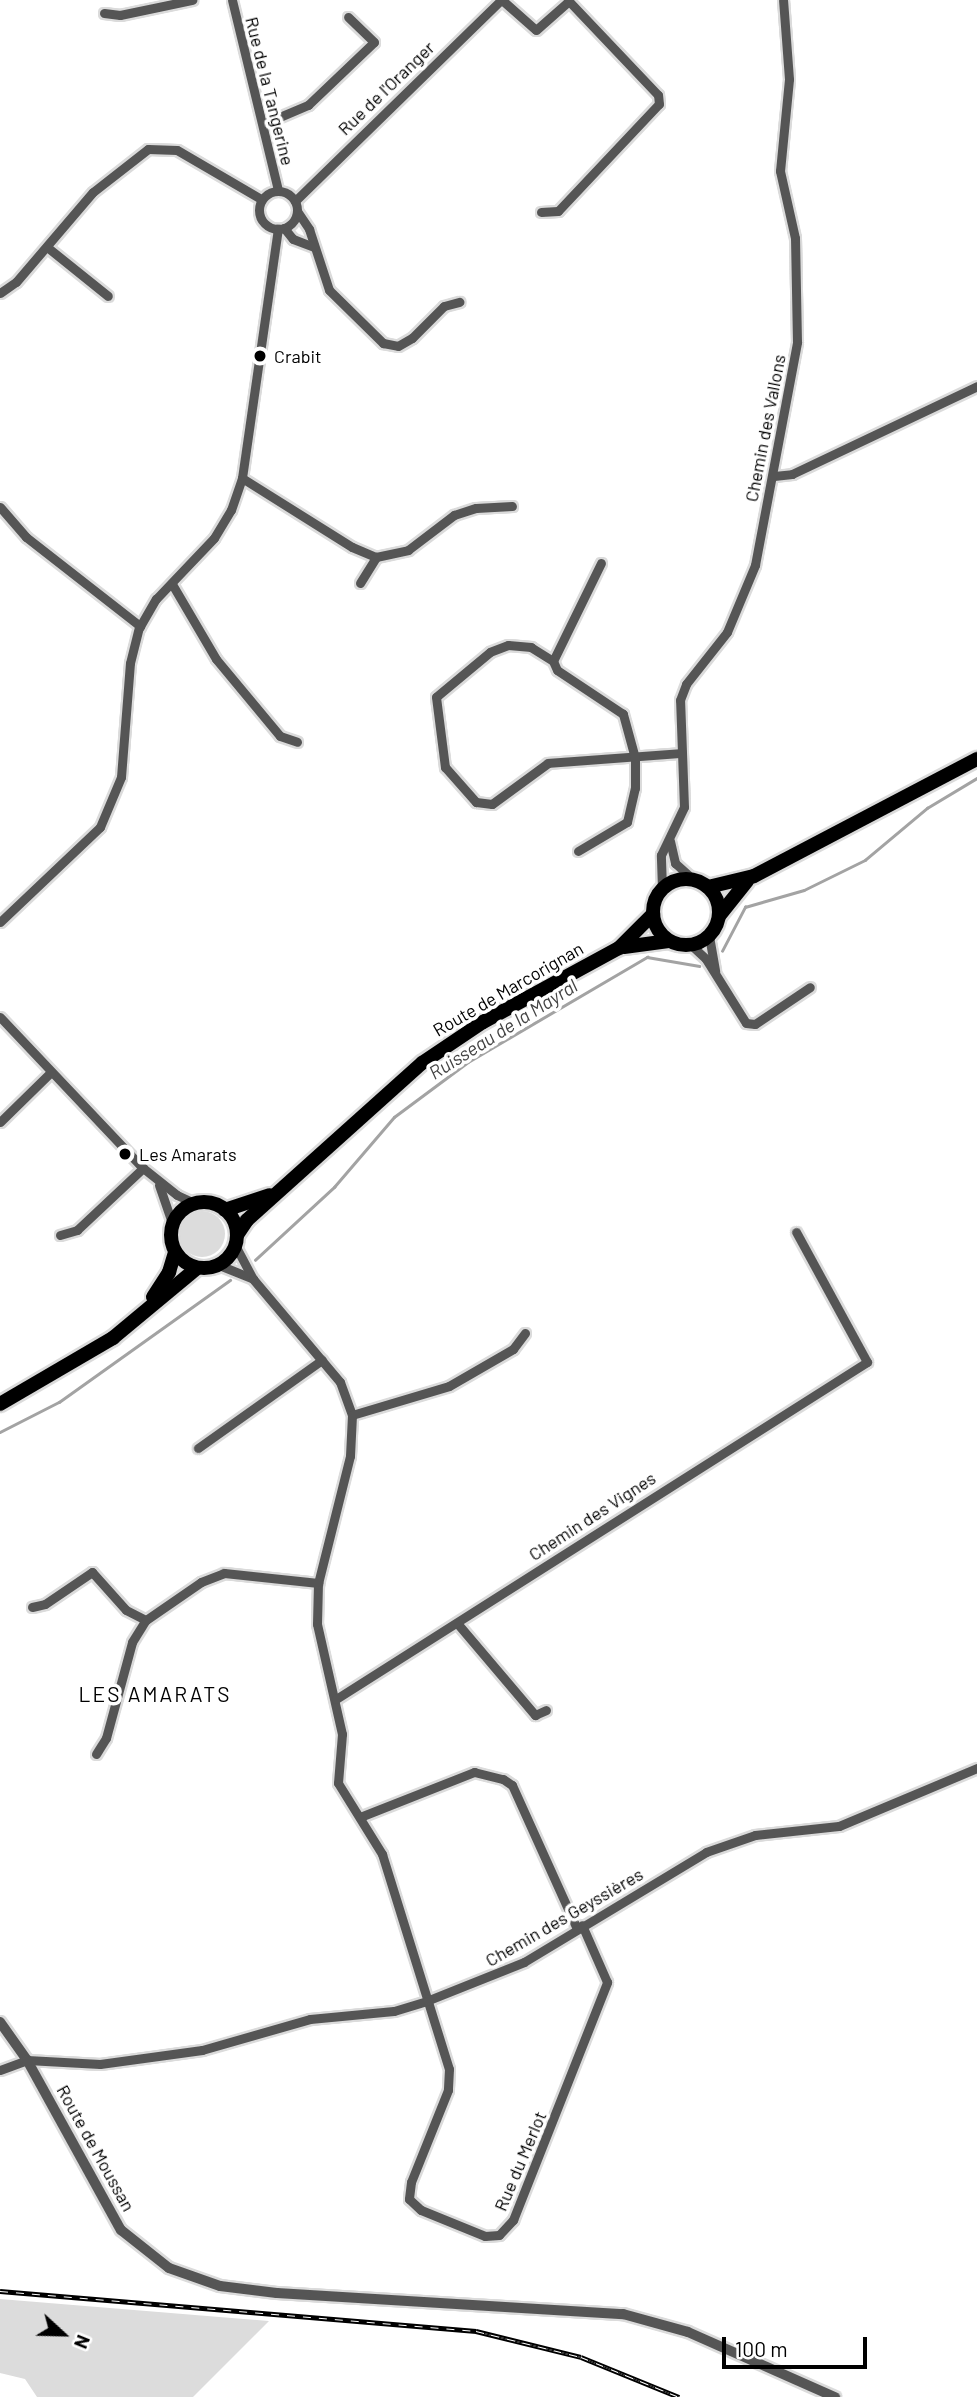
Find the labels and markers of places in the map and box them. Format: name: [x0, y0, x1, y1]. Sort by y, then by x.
place label: Crabit: [274, 345, 322, 367]
marker: Crabit: [252, 348, 268, 364]
place label: Les Amarats: [139, 1143, 237, 1165]
marker: Les Amarats: [117, 1146, 133, 1162]

